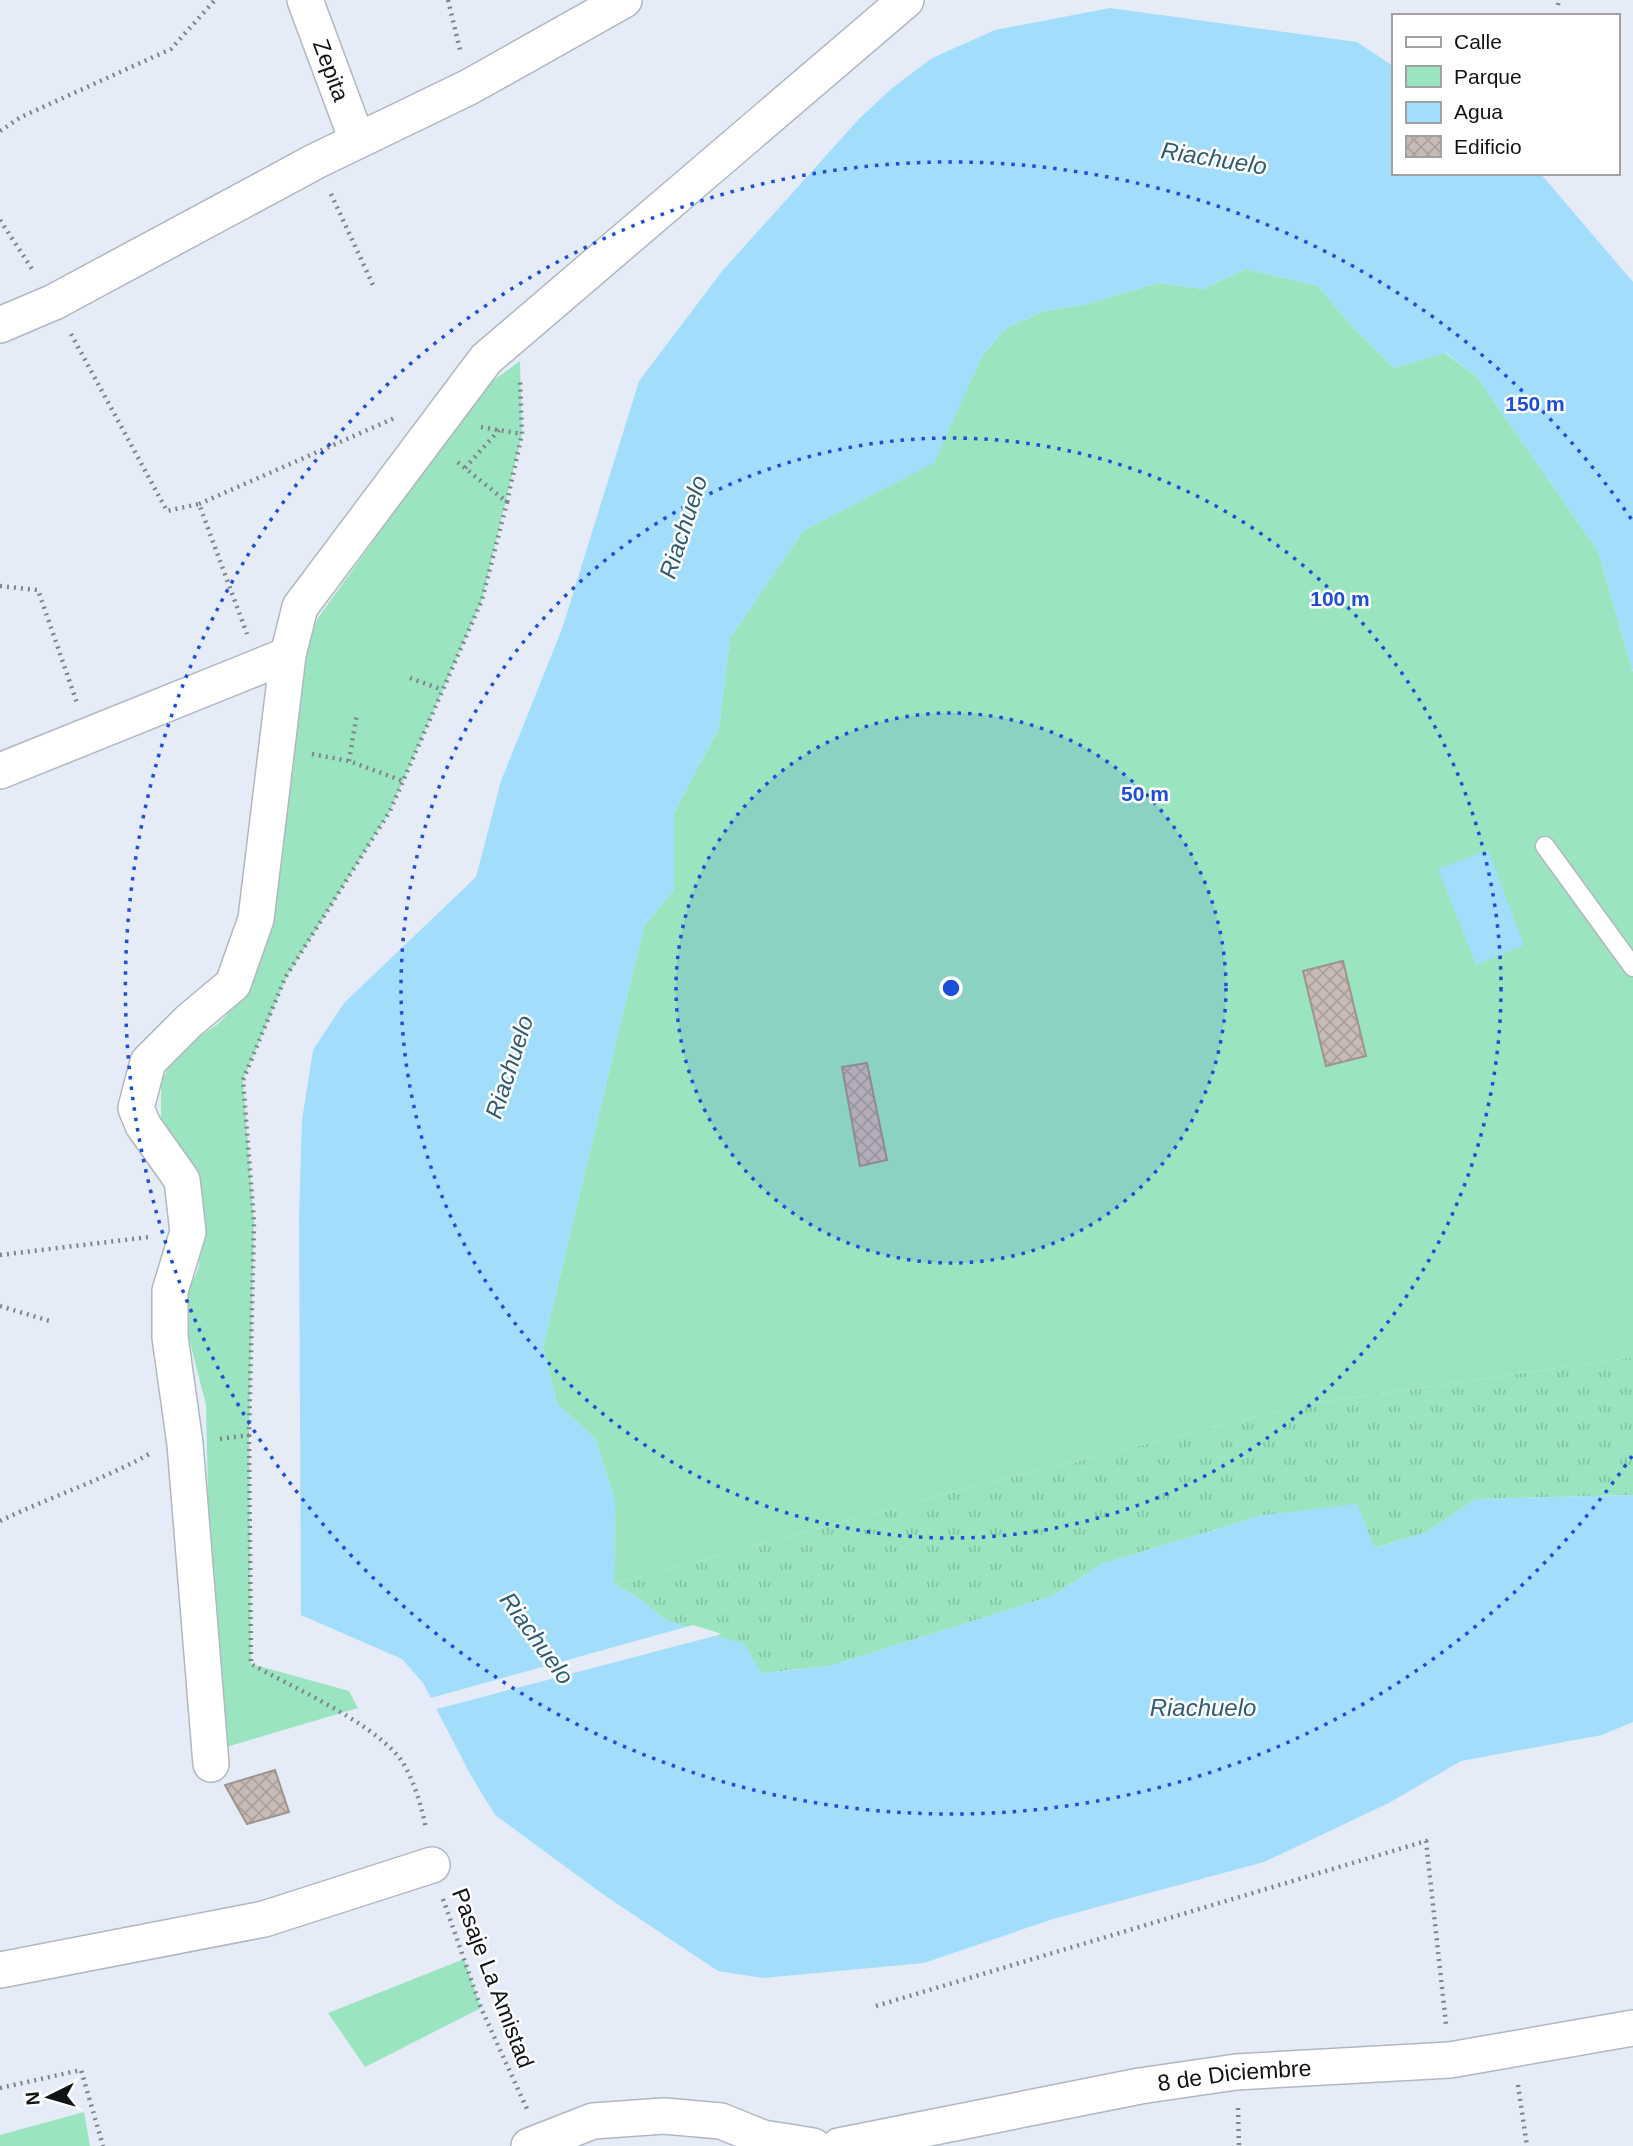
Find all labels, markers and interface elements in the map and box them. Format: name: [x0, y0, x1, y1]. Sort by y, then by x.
legend: [1392, 14, 1619, 175]
text: Calle: [1454, 30, 1502, 53]
street label: Zepita: [308, 36, 355, 105]
text: Parque: [1454, 65, 1522, 88]
text: Agua: [1454, 100, 1503, 123]
text: Edificio: [1454, 135, 1522, 158]
water label: Riachuelo: [1159, 136, 1269, 180]
text: 150 m: [1505, 392, 1565, 415]
water label: Riachuelo: [654, 472, 712, 582]
text: 100 m: [1310, 587, 1370, 610]
text: 50 m: [1121, 782, 1169, 805]
centre of rings: [939, 976, 963, 1000]
water label: Riachuelo: [480, 1012, 538, 1122]
water label: Riachuelo: [495, 1587, 579, 1689]
water label: Riachuelo: [1150, 1694, 1256, 1721]
street label: Pasaje La Amistad: [447, 1884, 539, 2072]
street label: 8 de Diciembre: [1156, 2055, 1312, 2096]
north arrow: [14, 2062, 84, 2132]
text: N: [22, 2091, 44, 2106]

